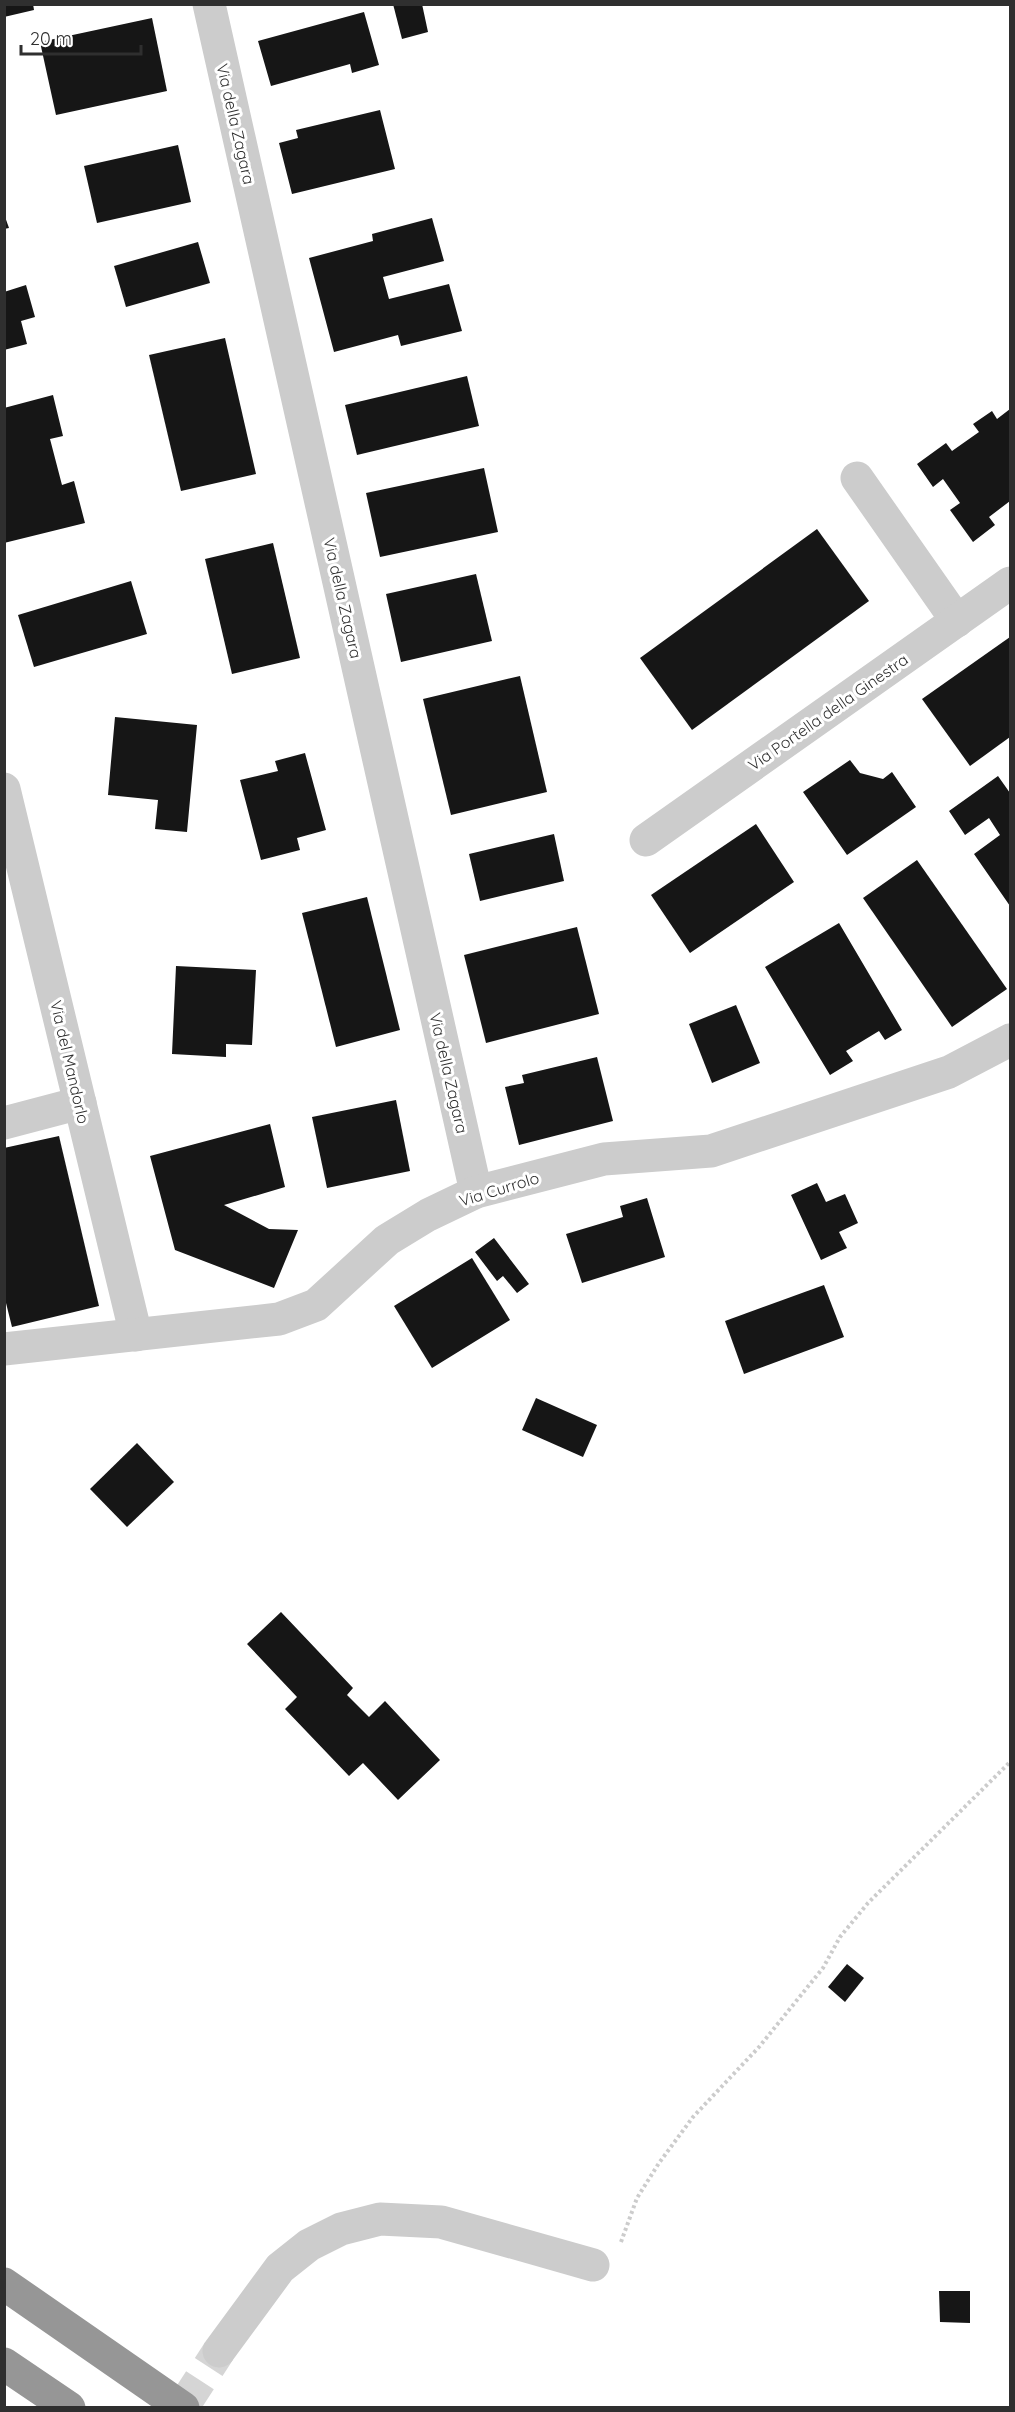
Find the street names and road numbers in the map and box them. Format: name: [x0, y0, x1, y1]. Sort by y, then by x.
street label: Via della Zagara: [212, 62, 260, 186]
street label: Via della Zagara: [319, 536, 367, 660]
street label: Via Portella della Ginestra: [744, 649, 912, 775]
street label: Via del Mandorlo: [46, 998, 94, 1126]
street label: Via della Zagara: [425, 1011, 473, 1135]
street label: Via Currolo: [457, 1167, 541, 1211]

